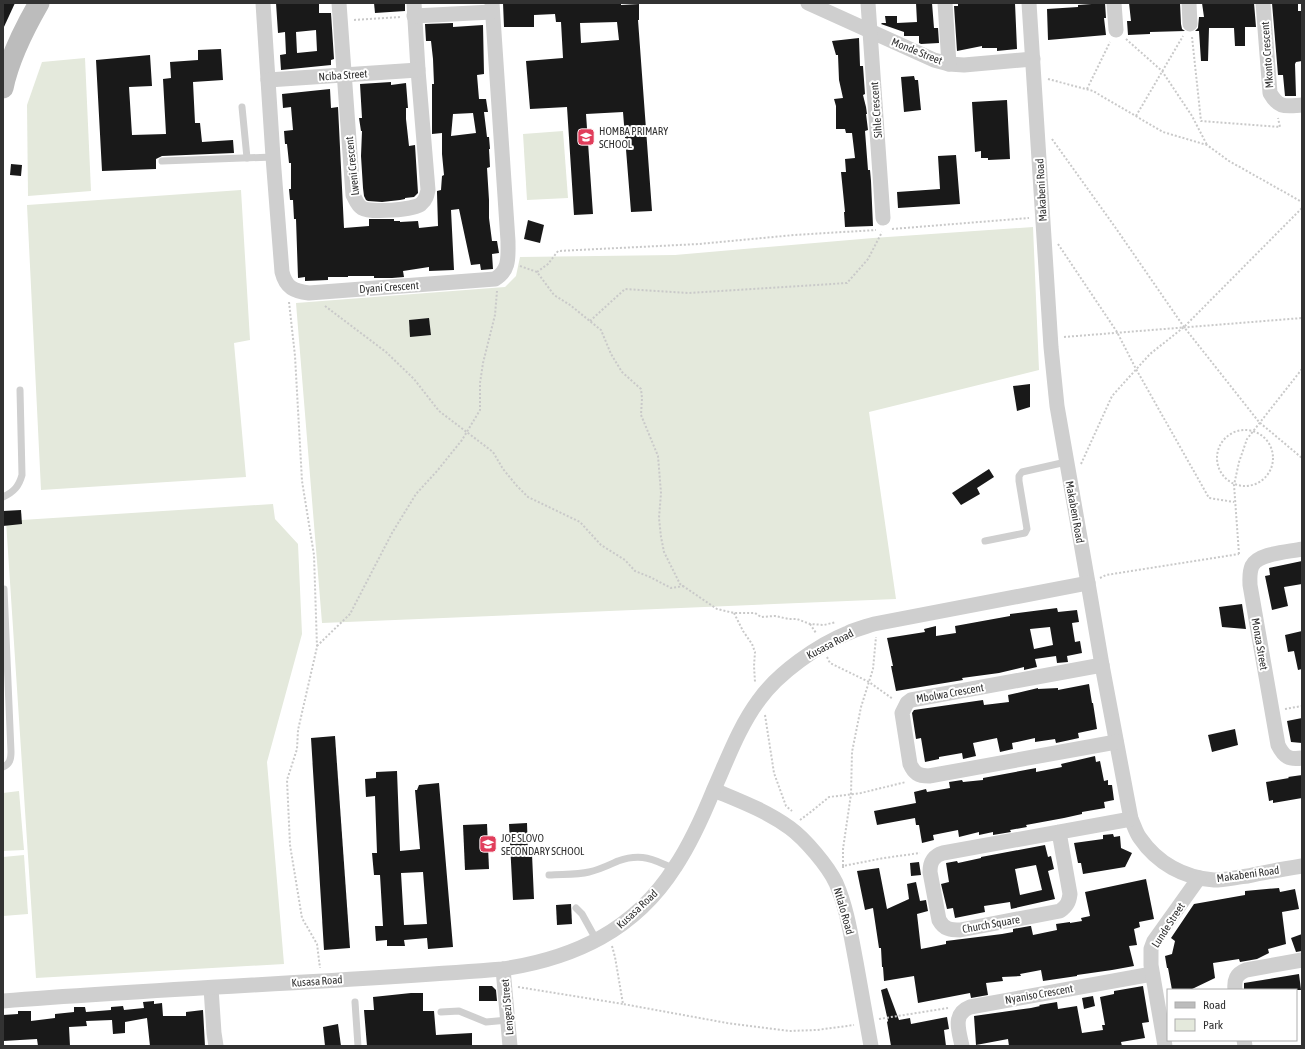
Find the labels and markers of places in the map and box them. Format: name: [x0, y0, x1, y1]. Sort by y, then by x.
place label: HOMBA PRIMARY SCHOOL: [599, 125, 668, 150]
school or university icon: HOMBA PRIMARY SCHOOL: [576, 127, 596, 147]
place label: JOE SLOVO SECONDARY SCHOOL: [501, 832, 585, 857]
school or university icon: JOE SLOVO SECONDARY SCHOOL: [478, 834, 498, 854]

